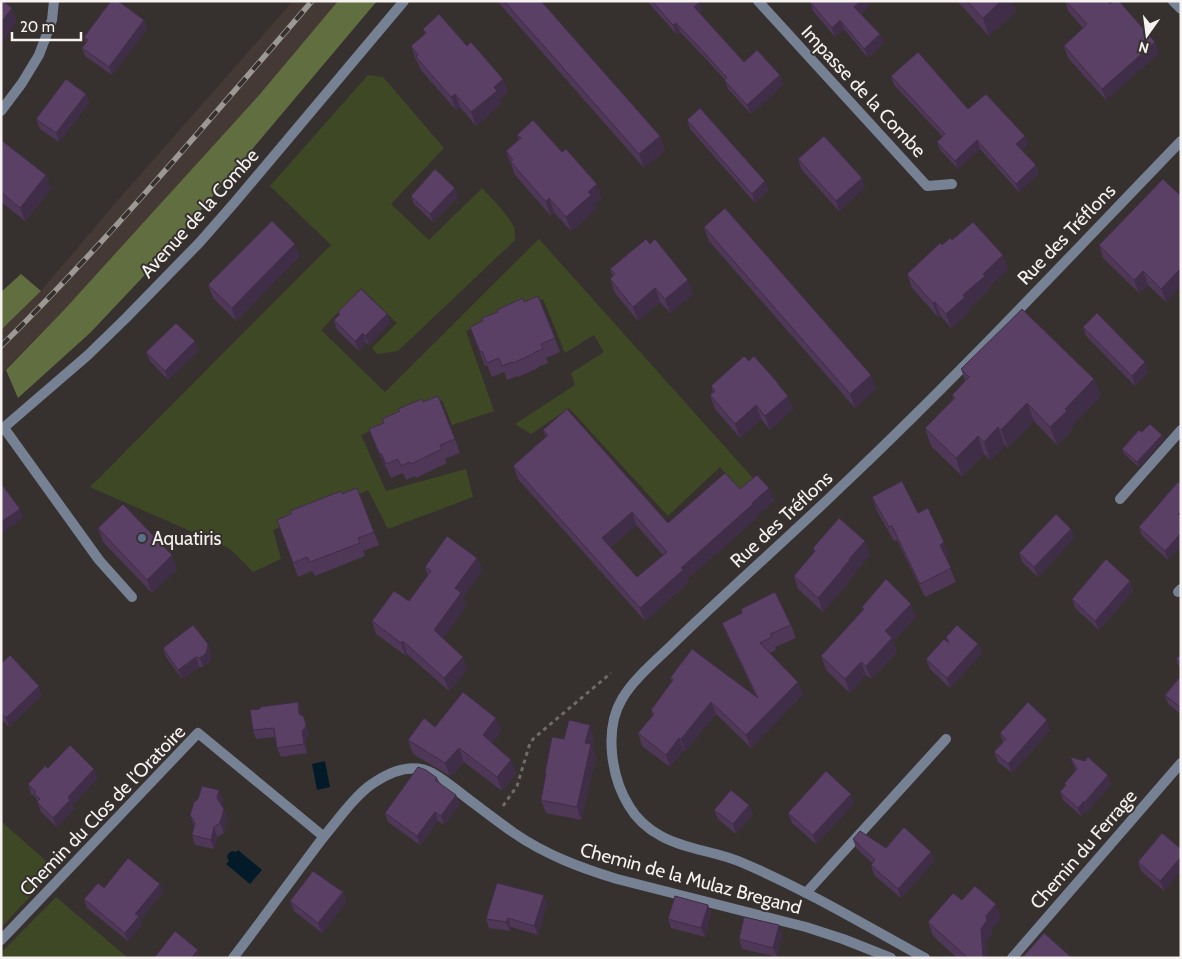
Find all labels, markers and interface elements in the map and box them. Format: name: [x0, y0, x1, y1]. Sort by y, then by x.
scale bar: [12, 10, 81, 42]
north arrow: [1122, 10, 1172, 60]
text: 20 m: [20, 18, 55, 36]
street label: Impasse de la Combe: [797, 21, 931, 162]
text: N: [1137, 38, 1151, 58]
street label: Avenue de la Combe: [135, 144, 264, 283]
street label: Rue des Tréflons: [1013, 179, 1120, 290]
street label: Rue des Tréflons: [726, 466, 837, 573]
place label: Aquatiris: [152, 527, 221, 550]
marker: Aquatiris: [136, 532, 148, 544]
street label: Chemin du Clos de l'Oratoire: [15, 720, 190, 901]
street label: Chemin du Ferrage: [1025, 785, 1142, 914]
street label: Chemin de la Mulaz Bregand: [578, 838, 804, 919]

